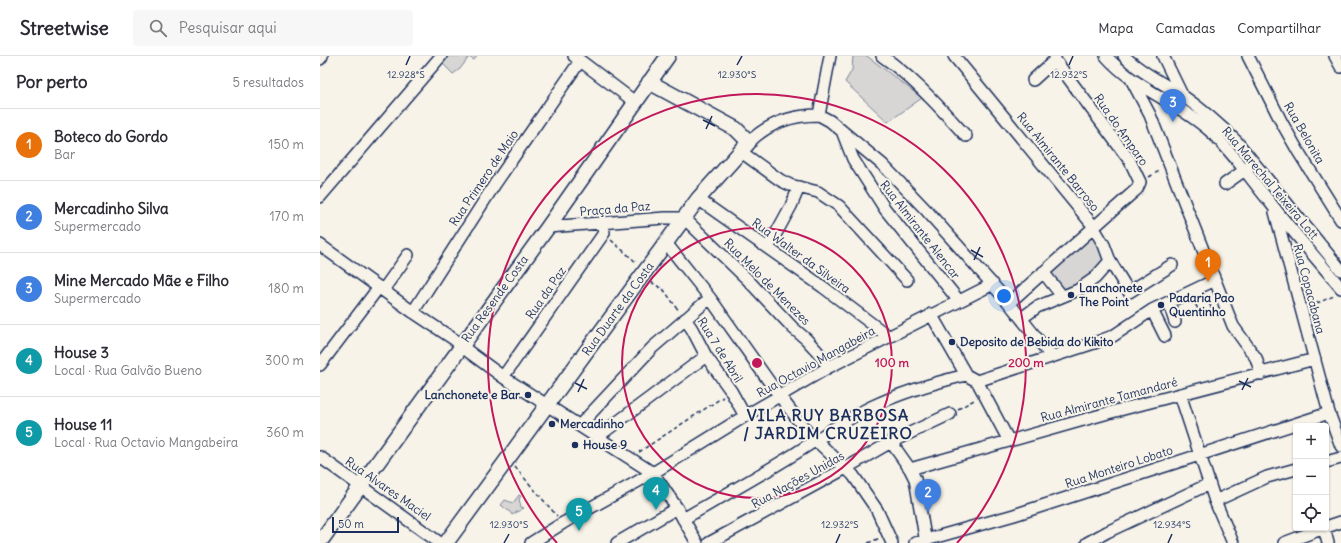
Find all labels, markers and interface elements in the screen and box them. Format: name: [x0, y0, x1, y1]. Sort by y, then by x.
search box: [133, 10, 413, 46]
text: Streetwise: [20, 16, 109, 40]
icon: search: [147, 17, 169, 39]
text: Pesquisar aqui: [179, 18, 277, 37]
text: Mapa: [1098, 19, 1133, 37]
text: Camadas: [1155, 19, 1215, 37]
text: Compartilhar: [1237, 19, 1321, 37]
text: 12.928°S: [387, 68, 425, 81]
text: 12.930°S: [718, 68, 757, 81]
text: 12.932°S: [1050, 68, 1088, 81]
text: Por perto: [16, 71, 87, 93]
text: 5 resultados: [232, 74, 304, 91]
pin: 3: [1160, 89, 1186, 122]
street label: Rua do Amparo: [1091, 91, 1152, 169]
street label: Rua Belonita: [1281, 99, 1328, 166]
street label: Rua Almirante Barroso: [1014, 109, 1103, 214]
street label: Rua Marechal Teixeira Lott: [1219, 123, 1322, 242]
text: Boteco do Gordo: [54, 127, 168, 146]
street label: Rua Primero de Maio: [446, 127, 521, 229]
text: 1: [26, 136, 32, 153]
text: 150 m: [268, 136, 304, 153]
text: Bar: [54, 146, 75, 163]
street label: Rua Almirante Alencar: [877, 177, 964, 282]
street label: Praça da Paz: [579, 198, 651, 219]
text: Mercadinho Silva: [54, 199, 169, 218]
text: 2: [25, 208, 33, 225]
text: 170 m: [269, 208, 304, 225]
street label: Rua Walter da Silveira: [749, 215, 853, 296]
text: Supermercado: [54, 218, 141, 235]
street label: Rua Melo de Menezes: [721, 235, 814, 328]
street label: Rua Copacabana: [1290, 242, 1329, 336]
pin: 1: [1195, 249, 1221, 282]
street label: Rua Resende Costa: [458, 252, 531, 345]
street label: Rua Duarte da Costa: [579, 259, 657, 359]
street label: Rua da Paz: [522, 263, 569, 322]
text: Mine Mercado Mãe e Filho: [54, 271, 229, 290]
text: 3: [25, 280, 33, 297]
text: 180 m: [268, 280, 304, 297]
place label: Lanchonete The Point: [1079, 280, 1143, 309]
your location: [994, 286, 1014, 306]
text: Supermercado: [54, 290, 141, 307]
marker: Lanchonete The Point: [1066, 290, 1076, 300]
place label: Padaria Pao Quentinho: [1169, 290, 1235, 319]
marker: Padaria Pao Quentinho: [1156, 300, 1166, 310]
street label: Rua 7 de Abril: [694, 314, 746, 385]
street label: Rua Octavio Mangabeira: [754, 323, 878, 400]
place label: Deposito de Bebida do Kikito: [960, 334, 1114, 350]
marker: Deposito de Bebida do Kikito: [947, 337, 957, 347]
text: House 3: [54, 343, 109, 362]
text: 4: [25, 352, 33, 369]
text: 300 m: [265, 352, 304, 369]
text: 100 m: [875, 355, 909, 370]
text: 200 m: [1008, 355, 1044, 370]
centre of rings: [750, 356, 764, 370]
text: Local · Rua Galvão Bueno: [54, 362, 202, 379]
street label: Rua Almirante Tamandaré: [1039, 374, 1179, 425]
place label: Lanchonete e Bar: [424, 387, 520, 402]
marker: Lanchonete e Bar: [523, 390, 533, 400]
district label: VILA RUY BARBOSA / JARDIM CRUZEIRO: [743, 405, 913, 443]
text: House 11: [54, 415, 112, 434]
place label: Mercadinho: [560, 416, 624, 431]
marker: Mercadinho: [547, 419, 557, 429]
map controls: [1293, 423, 1329, 531]
button: +: [1293, 423, 1329, 459]
text: 5: [25, 424, 33, 441]
text: 360 m: [266, 424, 304, 441]
text: Local · Rua Octavio Mangabeira: [54, 434, 238, 451]
place label: House 9: [583, 437, 627, 452]
marker: House 9: [570, 440, 580, 450]
street label: Rua Monteiro Lobato: [1063, 442, 1175, 491]
street label: Rua Nações Unidas: [749, 448, 847, 511]
street label: Rua Alvares Maciel: [343, 453, 434, 524]
button: −: [1293, 459, 1329, 495]
pin: 4: [643, 477, 669, 510]
pin: 2: [915, 479, 941, 512]
button: locate: [1293, 495, 1329, 531]
pin: 5: [566, 498, 592, 531]
scale bar: [332, 515, 399, 534]
text: 50 m: [338, 517, 364, 531]
text: 12.930°S: [490, 518, 529, 531]
text: 12.932°S: [821, 518, 859, 531]
text: 12.934°S: [1153, 518, 1191, 531]

